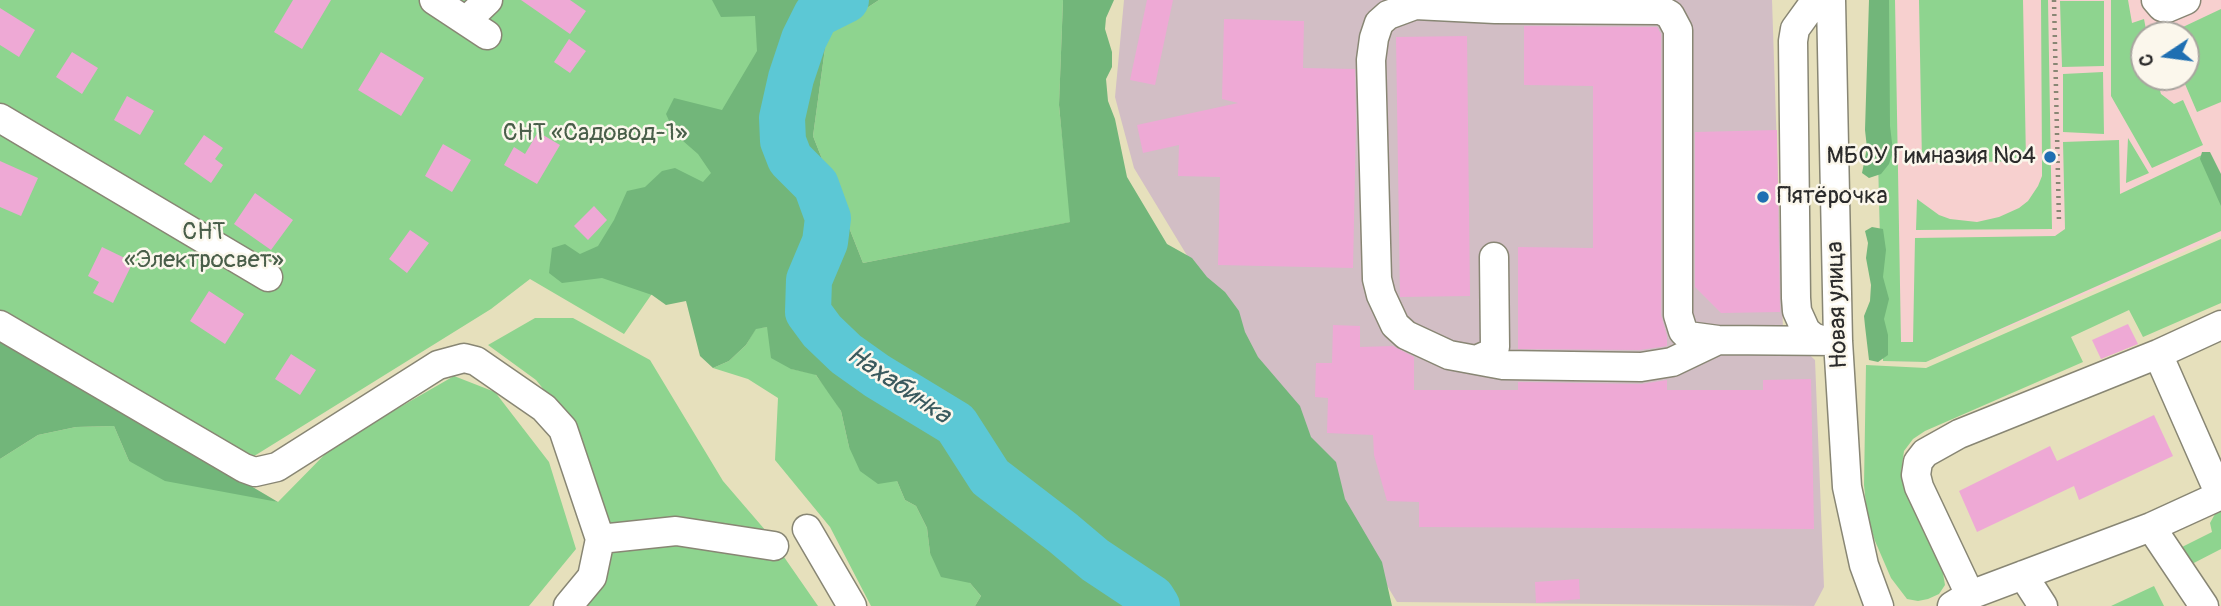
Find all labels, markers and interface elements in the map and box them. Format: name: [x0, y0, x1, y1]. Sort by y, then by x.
north arrow: [2130, 21, 2200, 91]
text: С: [2133, 52, 2160, 69]
park label: СНТ «Садовод-1»: [503, 120, 687, 148]
place label: МБОУ Гимназия №4: [1827, 143, 2036, 171]
marker: МБОУ Гимназия №4: [2042, 149, 2058, 165]
place label: Пятёрочка: [1777, 183, 1888, 211]
marker: Пятёрочка: [1755, 189, 1771, 205]
park label: СНТ «Электросвет»: [124, 219, 284, 275]
street label: Новая улица: [1821, 241, 1855, 369]
water label: Нахабинка: [840, 340, 956, 432]

